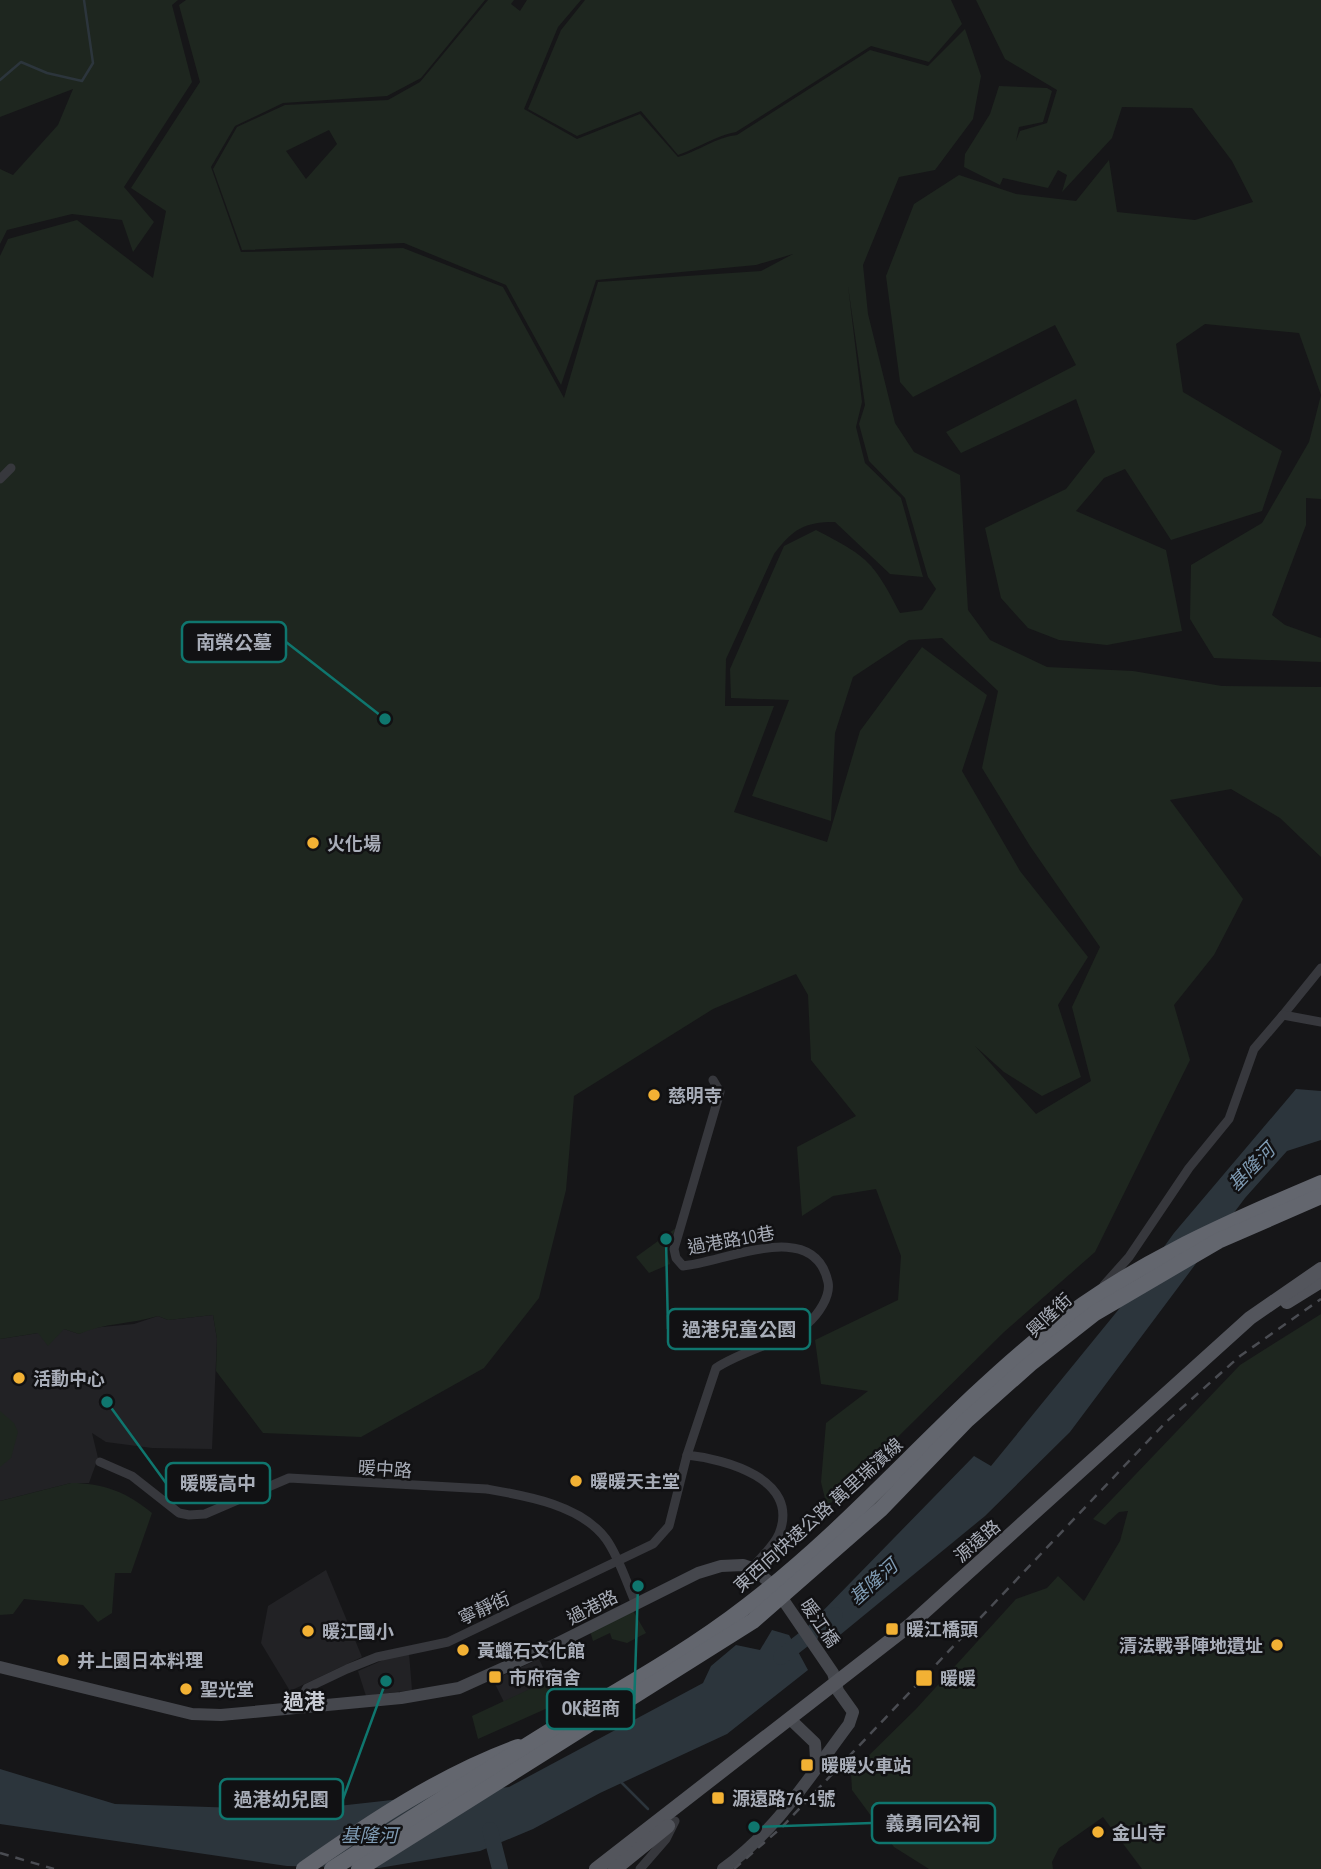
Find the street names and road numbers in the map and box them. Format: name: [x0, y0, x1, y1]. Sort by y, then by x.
street label: 過港路10巷: [686, 1221, 776, 1259]
street label: 興隆街: [1021, 1288, 1077, 1342]
street label: 東西向快速公路 萬里瑞濱線: [729, 1433, 907, 1597]
street label: 暖中路: [357, 1456, 413, 1482]
street label: 源遠路: [949, 1515, 1005, 1567]
street label: 過港路: [563, 1584, 621, 1630]
street label: 寧靜街: [455, 1587, 513, 1629]
street label: 暖江橋: [795, 1594, 845, 1652]

